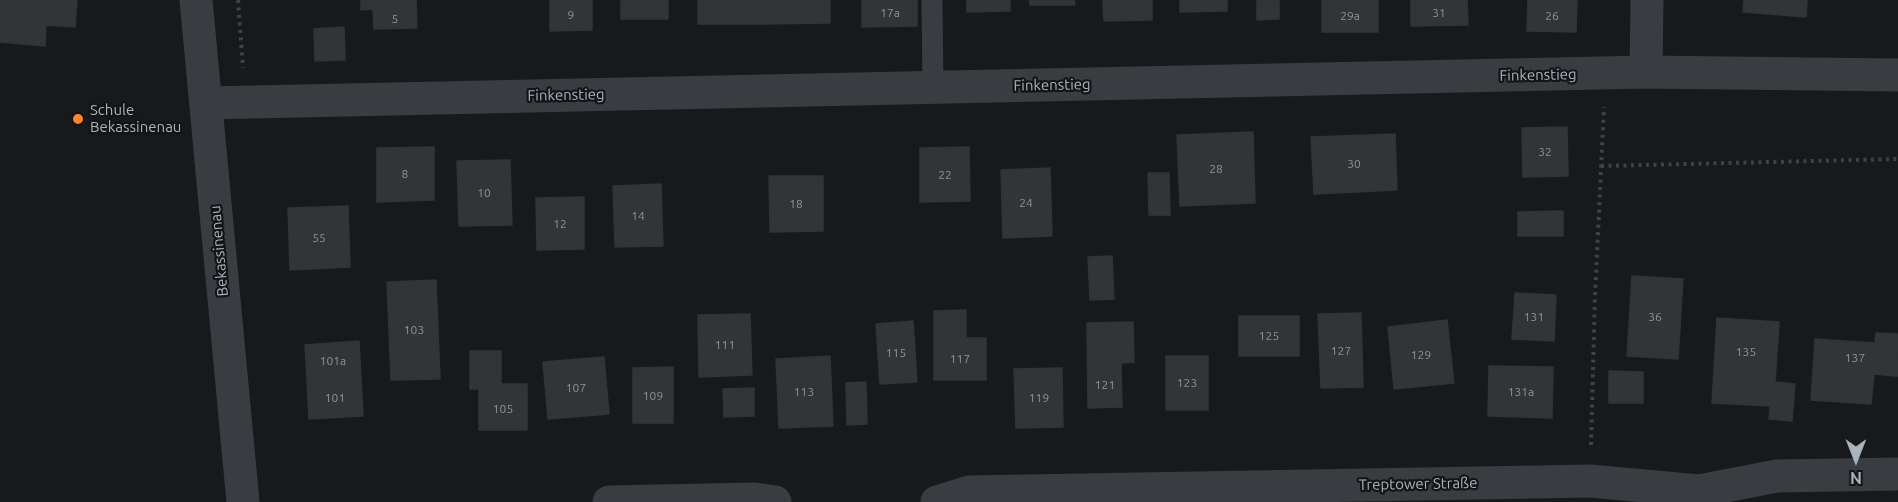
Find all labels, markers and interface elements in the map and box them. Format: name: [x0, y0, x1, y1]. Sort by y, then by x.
house number: 17a: [880, 6, 900, 20]
house number: 31: [1432, 6, 1446, 20]
house number: 9: [568, 8, 574, 22]
house number: 29a: [1340, 9, 1360, 23]
house number: 26: [1545, 9, 1559, 23]
house number: 5: [392, 12, 398, 26]
street label: Finkenstieg: [1499, 65, 1577, 85]
street label: Finkenstieg: [1013, 75, 1091, 95]
street label: Finkenstieg: [527, 85, 605, 105]
place label: Schule Bekassinenau: [90, 101, 181, 136]
marker: Schule Bekassinenau: [71, 112, 85, 126]
house number: 32: [1538, 145, 1552, 159]
house number: 30: [1347, 157, 1361, 171]
house number: 28: [1209, 162, 1223, 176]
house number: 8: [402, 167, 408, 181]
house number: 22: [938, 168, 952, 182]
house number: 10: [477, 186, 491, 200]
house number: 24: [1019, 196, 1033, 210]
house number: 18: [789, 197, 803, 211]
street label: Bekassinenau: [206, 205, 232, 297]
house number: 14: [631, 209, 645, 223]
house number: 12: [553, 217, 567, 231]
house number: 55: [312, 231, 326, 245]
house number: 131: [1524, 310, 1544, 324]
house number: 36: [1648, 310, 1662, 324]
house number: 103: [404, 323, 424, 337]
house number: 125: [1259, 329, 1279, 343]
house number: 111: [715, 338, 735, 352]
house number: 127: [1331, 344, 1351, 358]
house number: 135: [1736, 345, 1756, 359]
house number: 115: [886, 346, 906, 360]
house number: 129: [1411, 348, 1431, 362]
house number: 137: [1845, 351, 1865, 365]
house number: 117: [950, 352, 970, 366]
house number: 101a: [320, 354, 346, 368]
house number: 123: [1177, 376, 1197, 390]
house number: 121: [1095, 378, 1115, 392]
house number: 107: [566, 381, 586, 395]
house number: 113: [794, 385, 814, 399]
house number: 131a: [1508, 385, 1534, 399]
house number: 109: [643, 389, 663, 403]
house number: 101: [325, 391, 345, 405]
house number: 119: [1029, 391, 1049, 405]
house number: 105: [493, 402, 513, 416]
north arrow: [1826, 430, 1886, 490]
text: N: [1850, 469, 1862, 487]
street label: Treptower Straße: [1359, 474, 1477, 494]

